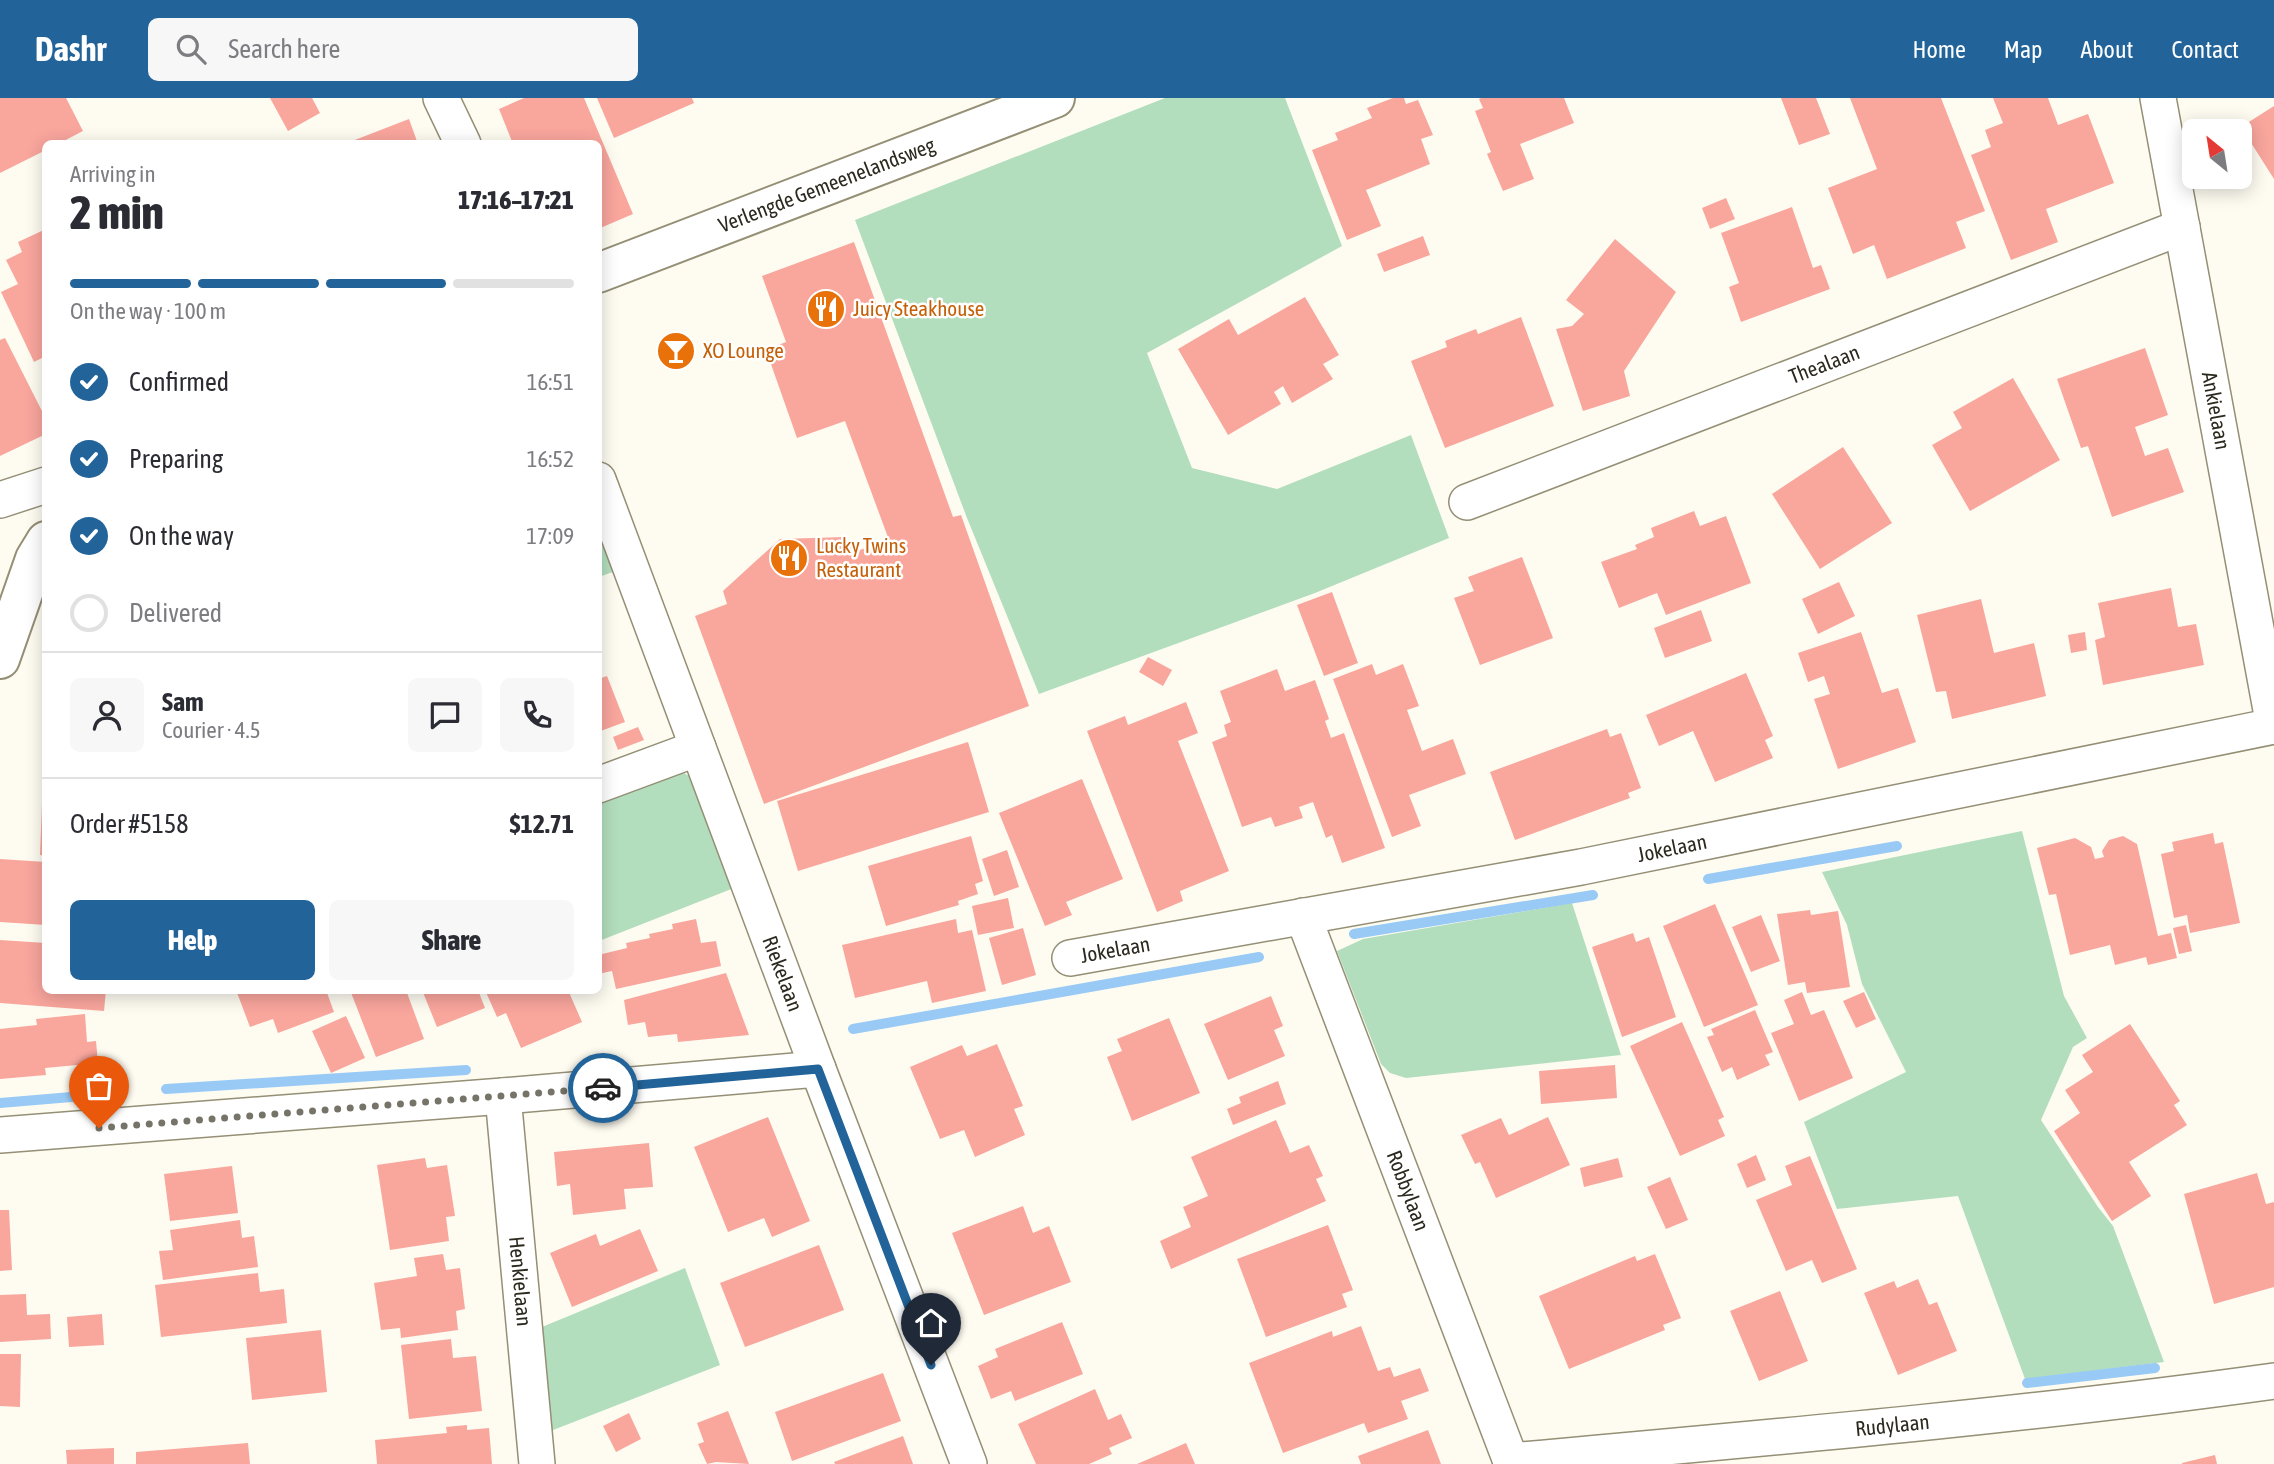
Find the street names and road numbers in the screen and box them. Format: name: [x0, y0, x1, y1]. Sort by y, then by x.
street label: Verlengde Gemeenelandsweg: [715, 132, 938, 237]
street label: Thealaan: [1785, 339, 1863, 388]
street label: Ankielaan: [2198, 370, 2236, 451]
street label: Jokelaan: [1635, 829, 1709, 866]
street label: Jokelaan: [1078, 931, 1152, 967]
street label: Riekelaan: [758, 932, 808, 1014]
street label: Robbylaan: [1383, 1147, 1435, 1234]
street label: Henkielaan: [505, 1235, 537, 1327]
street label: Rudylaan: [1854, 1409, 1931, 1440]

